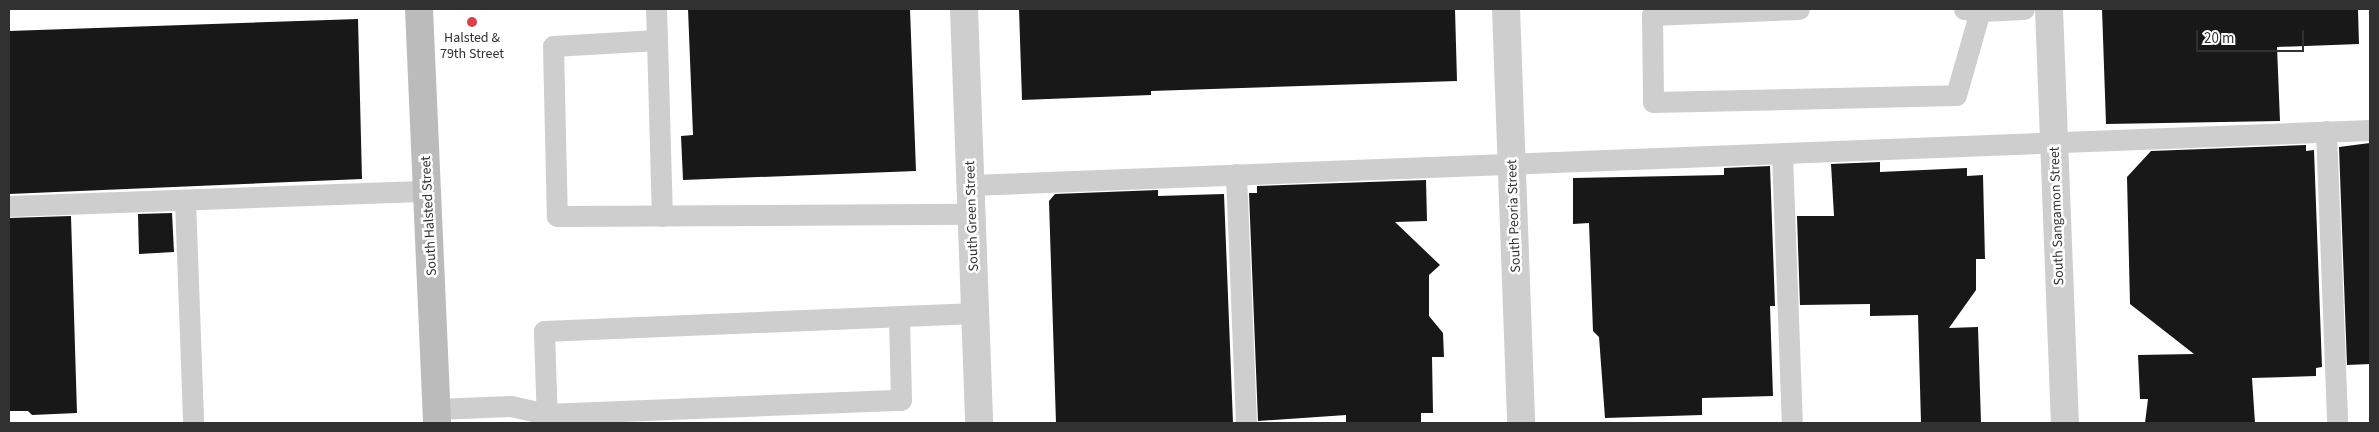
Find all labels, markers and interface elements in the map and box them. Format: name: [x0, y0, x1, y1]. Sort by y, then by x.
marker: Halsted & 79th Street: [466, 16, 478, 28]
scale bar: [2199, 20, 2306, 52]
text: 20 m: [2204, 28, 2234, 49]
place label: Halsted & 79th Street: [440, 30, 504, 62]
street label: South Sangamon Street: [2046, 146, 2068, 286]
street label: South Halsted Street: [417, 155, 441, 277]
street label: South Peoria Street: [1504, 159, 1524, 273]
street label: South Green Street: [962, 160, 982, 272]

